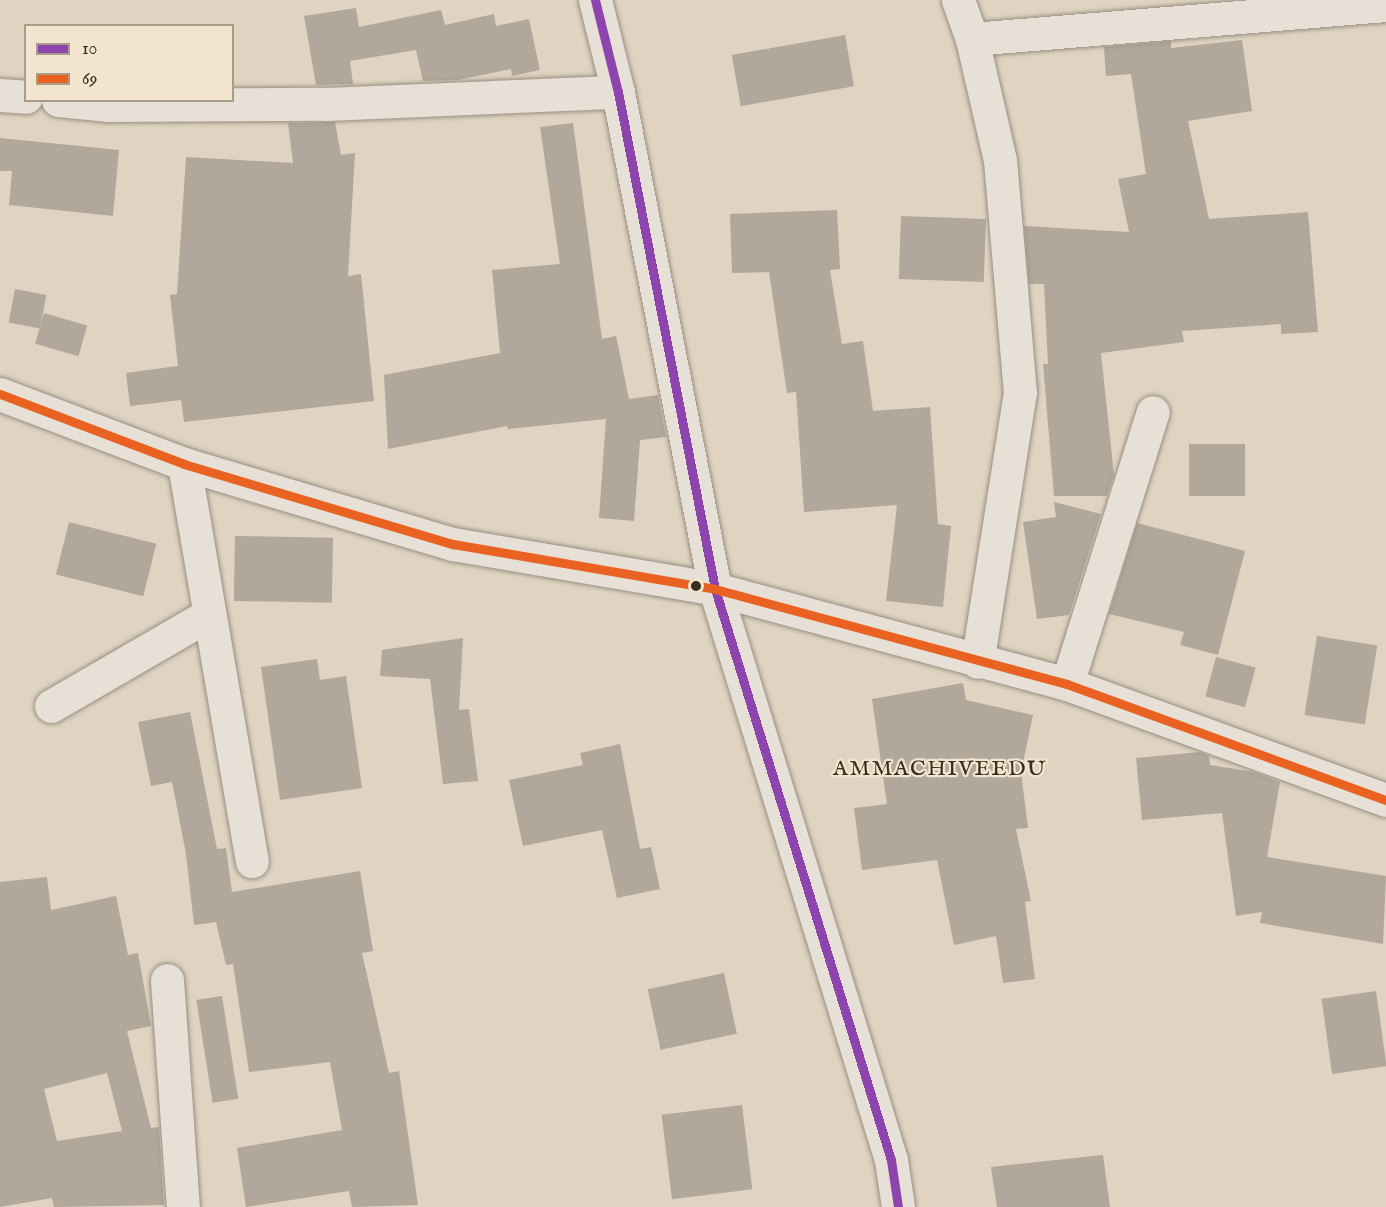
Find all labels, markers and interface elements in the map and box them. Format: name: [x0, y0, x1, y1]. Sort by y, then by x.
legend: [24, 24, 234, 102]
text: 10: [82, 38, 97, 61]
text: 69: [82, 68, 97, 91]
unlabelled marker: [690, 580, 702, 592]
district label: AMMACHIVEEDU: [833, 757, 1047, 783]

